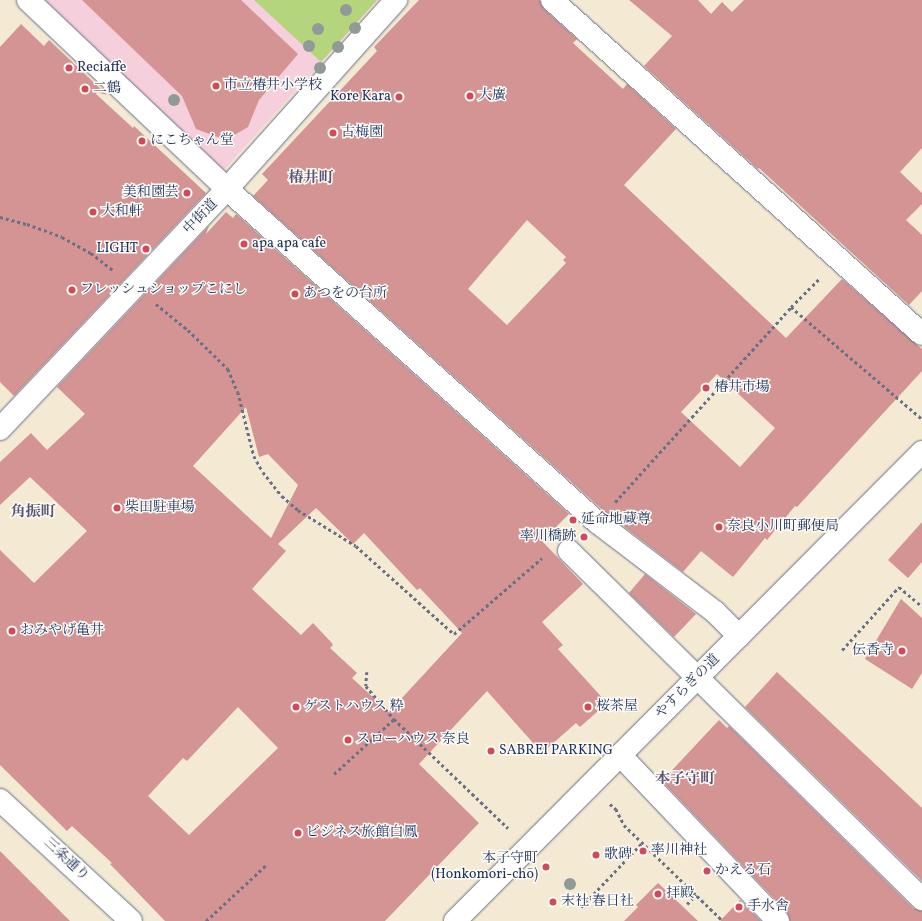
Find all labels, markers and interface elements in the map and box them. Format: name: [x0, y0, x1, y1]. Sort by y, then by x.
place label: Reciaffe: [77, 60, 126, 76]
marker: Reciaffe: [64, 63, 74, 73]
place label: 市立椿井小学校: [224, 78, 322, 94]
place label: 二鶴: [93, 81, 121, 97]
marker: 市立椿井小学校: [211, 81, 221, 91]
marker: 二鶴: [80, 84, 90, 94]
place label: 大廣: [478, 88, 506, 104]
place label: Kore Kara: [330, 89, 391, 105]
marker: 大廣: [465, 91, 475, 101]
marker: Kore Kara: [394, 92, 404, 102]
place label: 古梅園: [341, 125, 383, 141]
marker: 古梅園: [328, 128, 338, 138]
place label: にこちゃん堂: [150, 133, 234, 149]
marker: にこちゃん堂: [137, 136, 147, 146]
district label: 椿井町: [289, 170, 333, 188]
place label: 美和園芸: [123, 185, 179, 201]
marker: 美和園芸: [182, 188, 192, 198]
street label: 中街道: [180, 196, 222, 238]
place label: 大和軒: [101, 204, 143, 220]
marker: 大和軒: [88, 207, 98, 217]
place label: apa apa cafe: [252, 236, 326, 252]
marker: apa apa cafe: [239, 239, 249, 249]
place label: LIGHT: [97, 241, 138, 257]
marker: LIGHT: [141, 244, 151, 254]
place label: フレッシュショップこにし: [80, 282, 248, 298]
marker: フレッシュショップこにし: [67, 285, 77, 295]
place label: あつをの台所: [303, 286, 387, 302]
marker: あつをの台所: [290, 289, 300, 299]
place label: 椿井市場: [714, 380, 770, 396]
marker: 椿井市場: [701, 383, 711, 393]
place label: 柴田駐車場: [125, 500, 195, 516]
marker: 柴田駐車場: [112, 503, 122, 513]
district label: 角振町: [11, 504, 55, 522]
place label: 延命地蔵尊: [581, 512, 651, 528]
marker: 延命地蔵尊: [568, 515, 578, 525]
place label: 奈良小川町郵便局: [727, 519, 839, 535]
marker: 奈良小川町郵便局: [714, 522, 724, 532]
place label: 率川橋跡: [520, 529, 576, 545]
marker: 率川橋跡: [579, 532, 589, 542]
place label: おみやげ亀井: [20, 623, 104, 639]
marker: おみやげ亀井: [7, 626, 17, 636]
place label: 伝香寺: [852, 643, 894, 659]
marker: 伝香寺: [897, 646, 907, 656]
street label: やすらぎの道: [652, 651, 724, 723]
place label: ゲストハウス 粋: [304, 699, 405, 715]
place label: 桜茶屋: [596, 699, 638, 715]
marker: ゲストハウス 粋: [291, 702, 301, 712]
marker: 桜茶屋: [583, 702, 593, 712]
place label: スローハウス 奈良: [356, 732, 471, 748]
marker: スローハウス 奈良: [343, 735, 353, 745]
place label: SABREI PARKING: [499, 743, 613, 759]
marker: SABREI PARKING: [486, 746, 496, 756]
district label: 本子守町: [655, 771, 715, 789]
place label: ビジネス旅館白鳳: [306, 825, 418, 841]
marker: ビジネス旅館白鳳: [293, 828, 303, 838]
street label: 三条通り: [40, 835, 92, 885]
place label: 率川神社: [651, 843, 707, 859]
marker: 率川神社: [638, 846, 648, 856]
place label: 歌碑: [604, 847, 632, 863]
marker: 歌碑: [591, 850, 601, 860]
place label: 本子守町 (Honkomori-chō): [431, 851, 538, 884]
marker: 本子守町 (Honkomori-chō): [541, 862, 551, 872]
place label: かえる石: [715, 863, 771, 879]
marker: かえる石: [702, 866, 712, 876]
place label: 拝殿: [666, 886, 694, 902]
marker: 拝殿: [653, 889, 663, 899]
place label: 末社 春日社: [561, 894, 634, 910]
marker: 末社 春日社: [548, 897, 558, 907]
place label: 手水舎: [747, 899, 789, 915]
marker: 手水舎: [734, 902, 744, 912]

